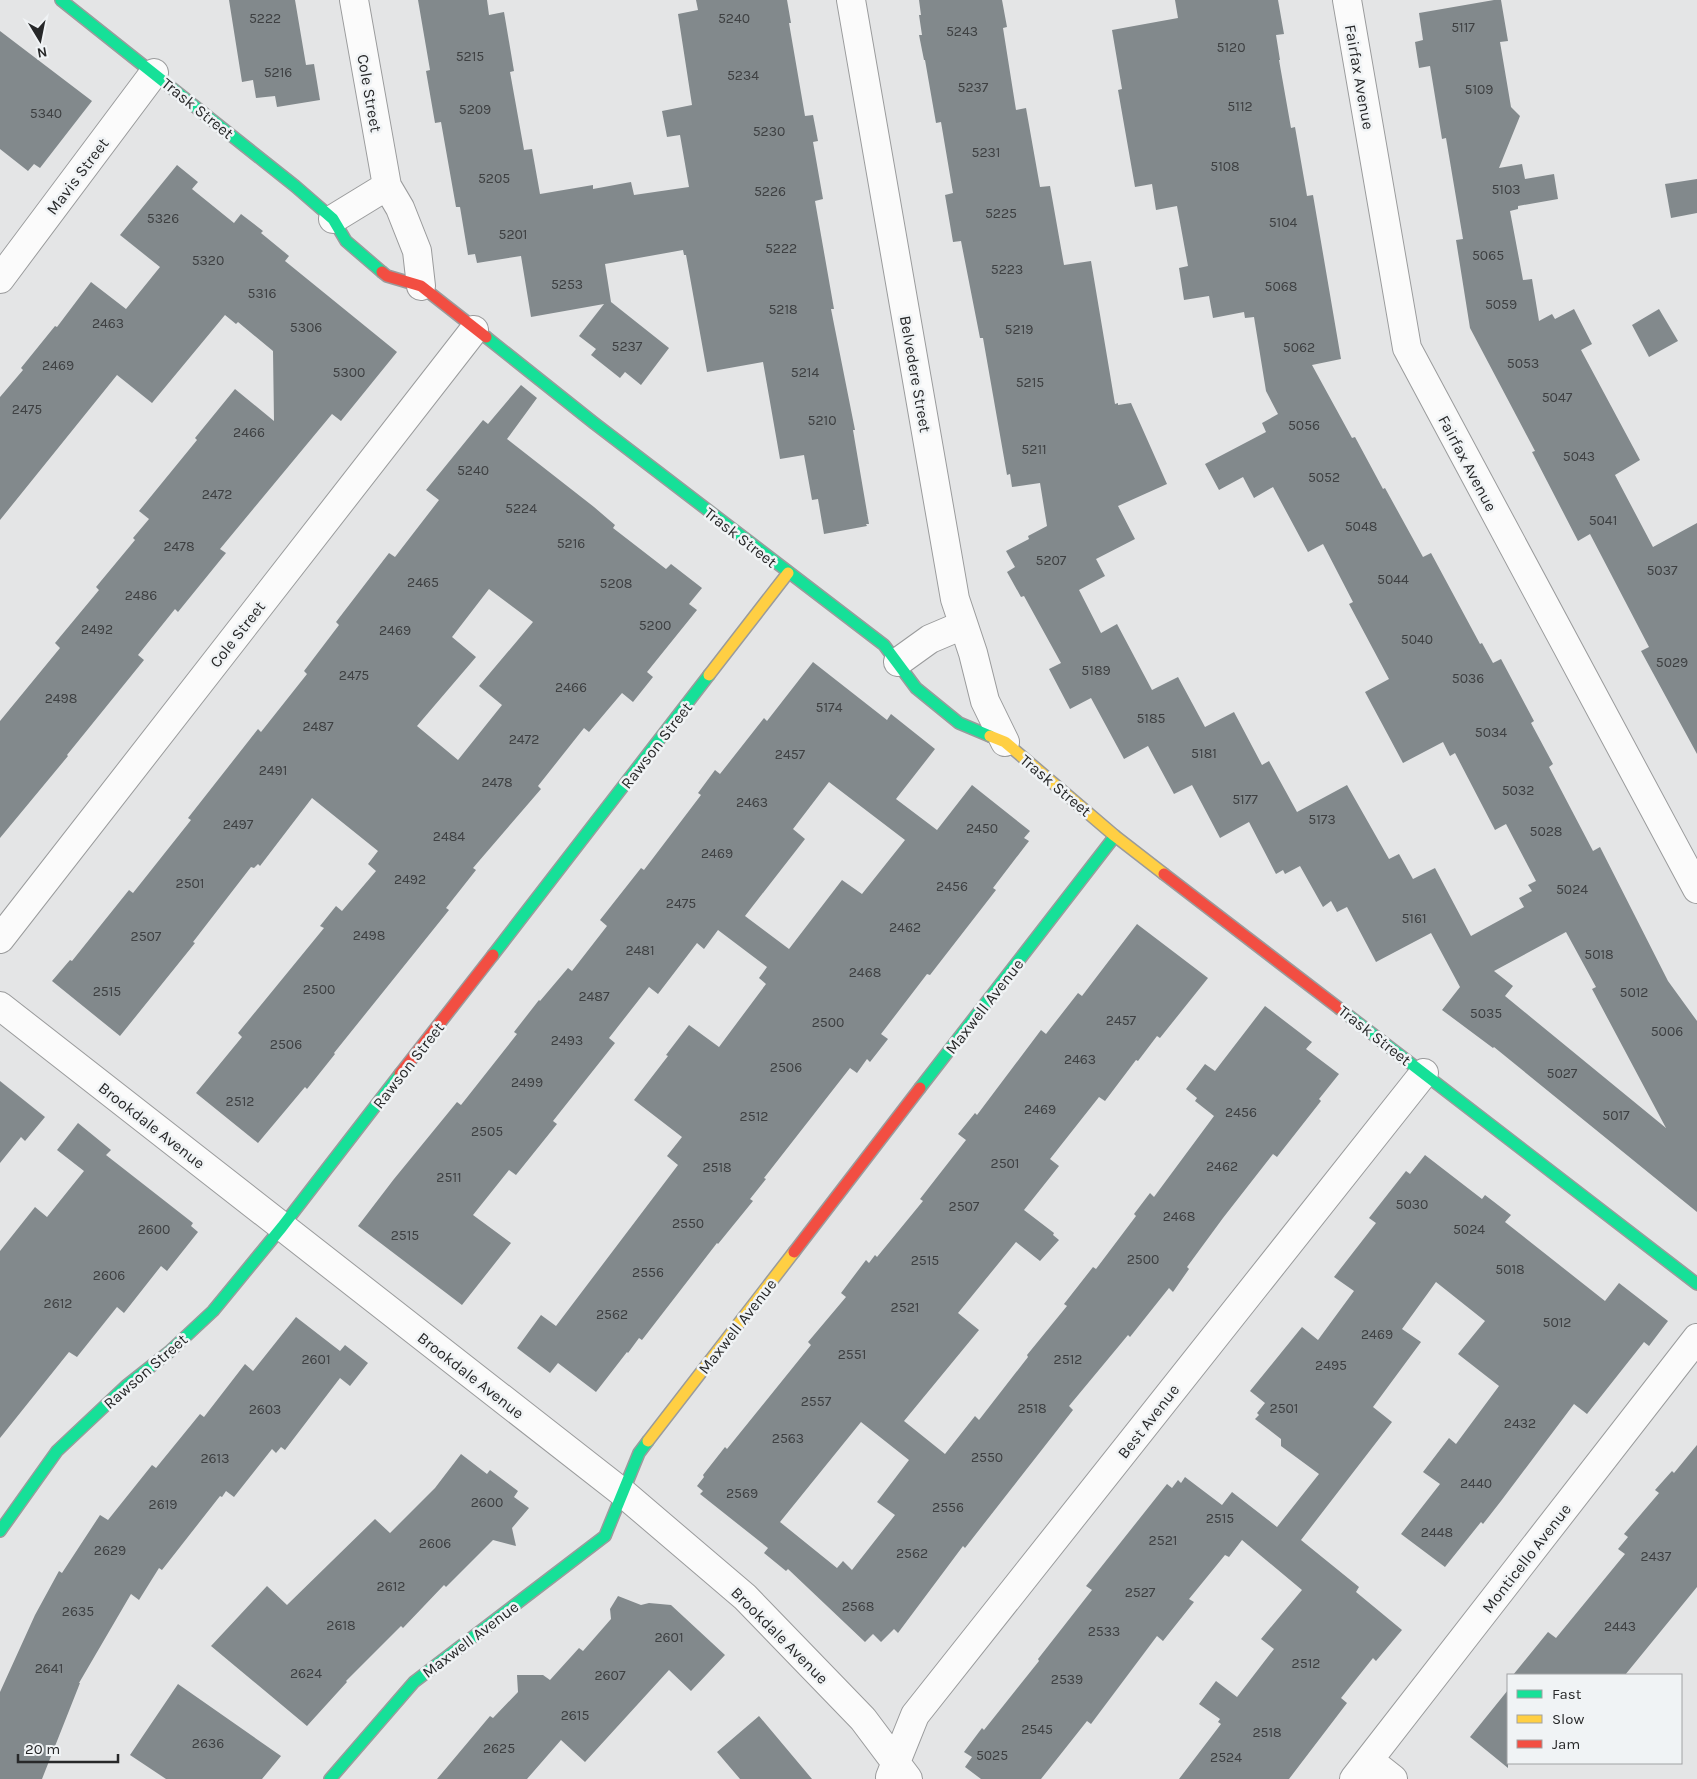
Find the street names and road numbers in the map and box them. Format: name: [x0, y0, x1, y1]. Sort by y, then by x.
street label: Fairfax Avenue: [1341, 23, 1378, 131]
street label: Cole Street: [353, 53, 386, 134]
street label: Trask Street: [158, 74, 237, 143]
street label: Mavis Street: [42, 134, 112, 218]
street label: Belvedere Street: [896, 314, 935, 434]
street label: Fairfax Avenue: [1434, 412, 1501, 515]
street label: Trask Street: [701, 503, 781, 572]
street label: Cole Street: [206, 597, 269, 671]
street label: Rawson Street: [617, 698, 696, 792]
street label: Trask Street: [1016, 750, 1095, 820]
street label: Maxwell Avenue: [941, 955, 1028, 1058]
street label: Trask Street: [1335, 1001, 1415, 1070]
street label: Rawson Street: [369, 1018, 448, 1112]
street label: Brookdale Avenue: [95, 1078, 209, 1173]
street label: Maxwell Avenue: [694, 1275, 781, 1378]
street label: Brookdale Avenue: [414, 1328, 528, 1423]
street label: Rawson Street: [100, 1330, 191, 1413]
street label: Best Avenue: [1113, 1380, 1183, 1462]
street label: Monticello Avenue: [1478, 1500, 1575, 1617]
street label: Brookdale Avenue: [727, 1583, 832, 1688]
street label: Maxwell Avenue: [418, 1597, 522, 1682]

